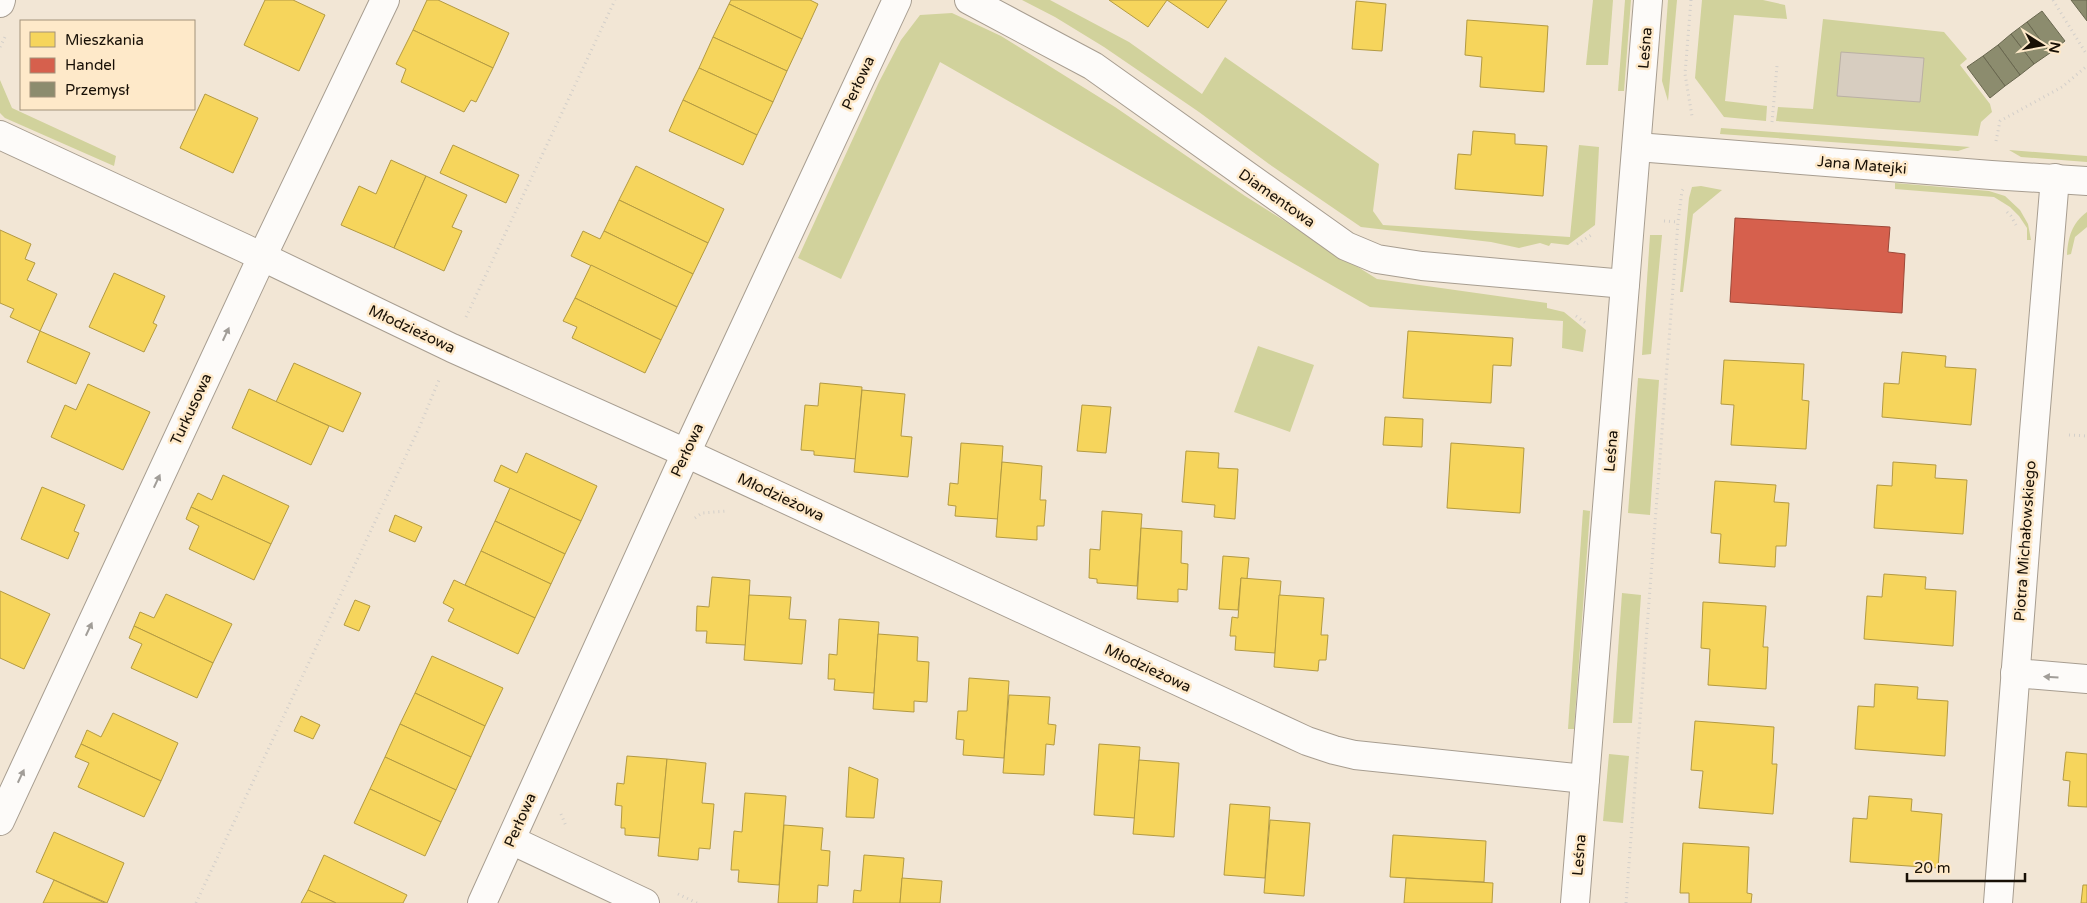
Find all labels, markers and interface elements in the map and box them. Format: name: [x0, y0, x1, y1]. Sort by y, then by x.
legend: [20, 20, 195, 110]
north arrow: [2017, 20, 2067, 70]
street label: Leśna: [1634, 26, 1656, 70]
text: Mieszkania: [65, 31, 144, 49]
text: N: [2045, 40, 2064, 55]
street label: Perłowa: [838, 53, 878, 113]
text: Handel: [65, 56, 116, 74]
text: Przemysł: [65, 81, 130, 99]
street label: Jana Matejki: [1817, 152, 1907, 178]
street label: Diamentowa: [1235, 165, 1319, 231]
street label: Młodzieżowa: [366, 301, 458, 357]
one-way arrow: [222, 327, 230, 341]
street label: Turkusowa: [167, 370, 215, 448]
street label: Perłowa: [667, 420, 707, 480]
street label: Leśna: [1600, 429, 1622, 473]
street label: Piotra Michałowskiego: [2010, 460, 2040, 622]
street label: Młodzieżowa: [735, 469, 827, 525]
one-way arrow: [153, 474, 162, 489]
one-way arrow: [85, 622, 93, 636]
street label: Młodzieżowa: [1102, 640, 1194, 696]
one-way arrow: [2043, 672, 2059, 680]
one-way arrow: [17, 769, 25, 783]
street label: Perłowa: [500, 790, 540, 850]
street label: Leśna: [1568, 833, 1590, 877]
scale bar: [1907, 850, 2024, 882]
text: 20 m: [1914, 859, 1951, 877]

